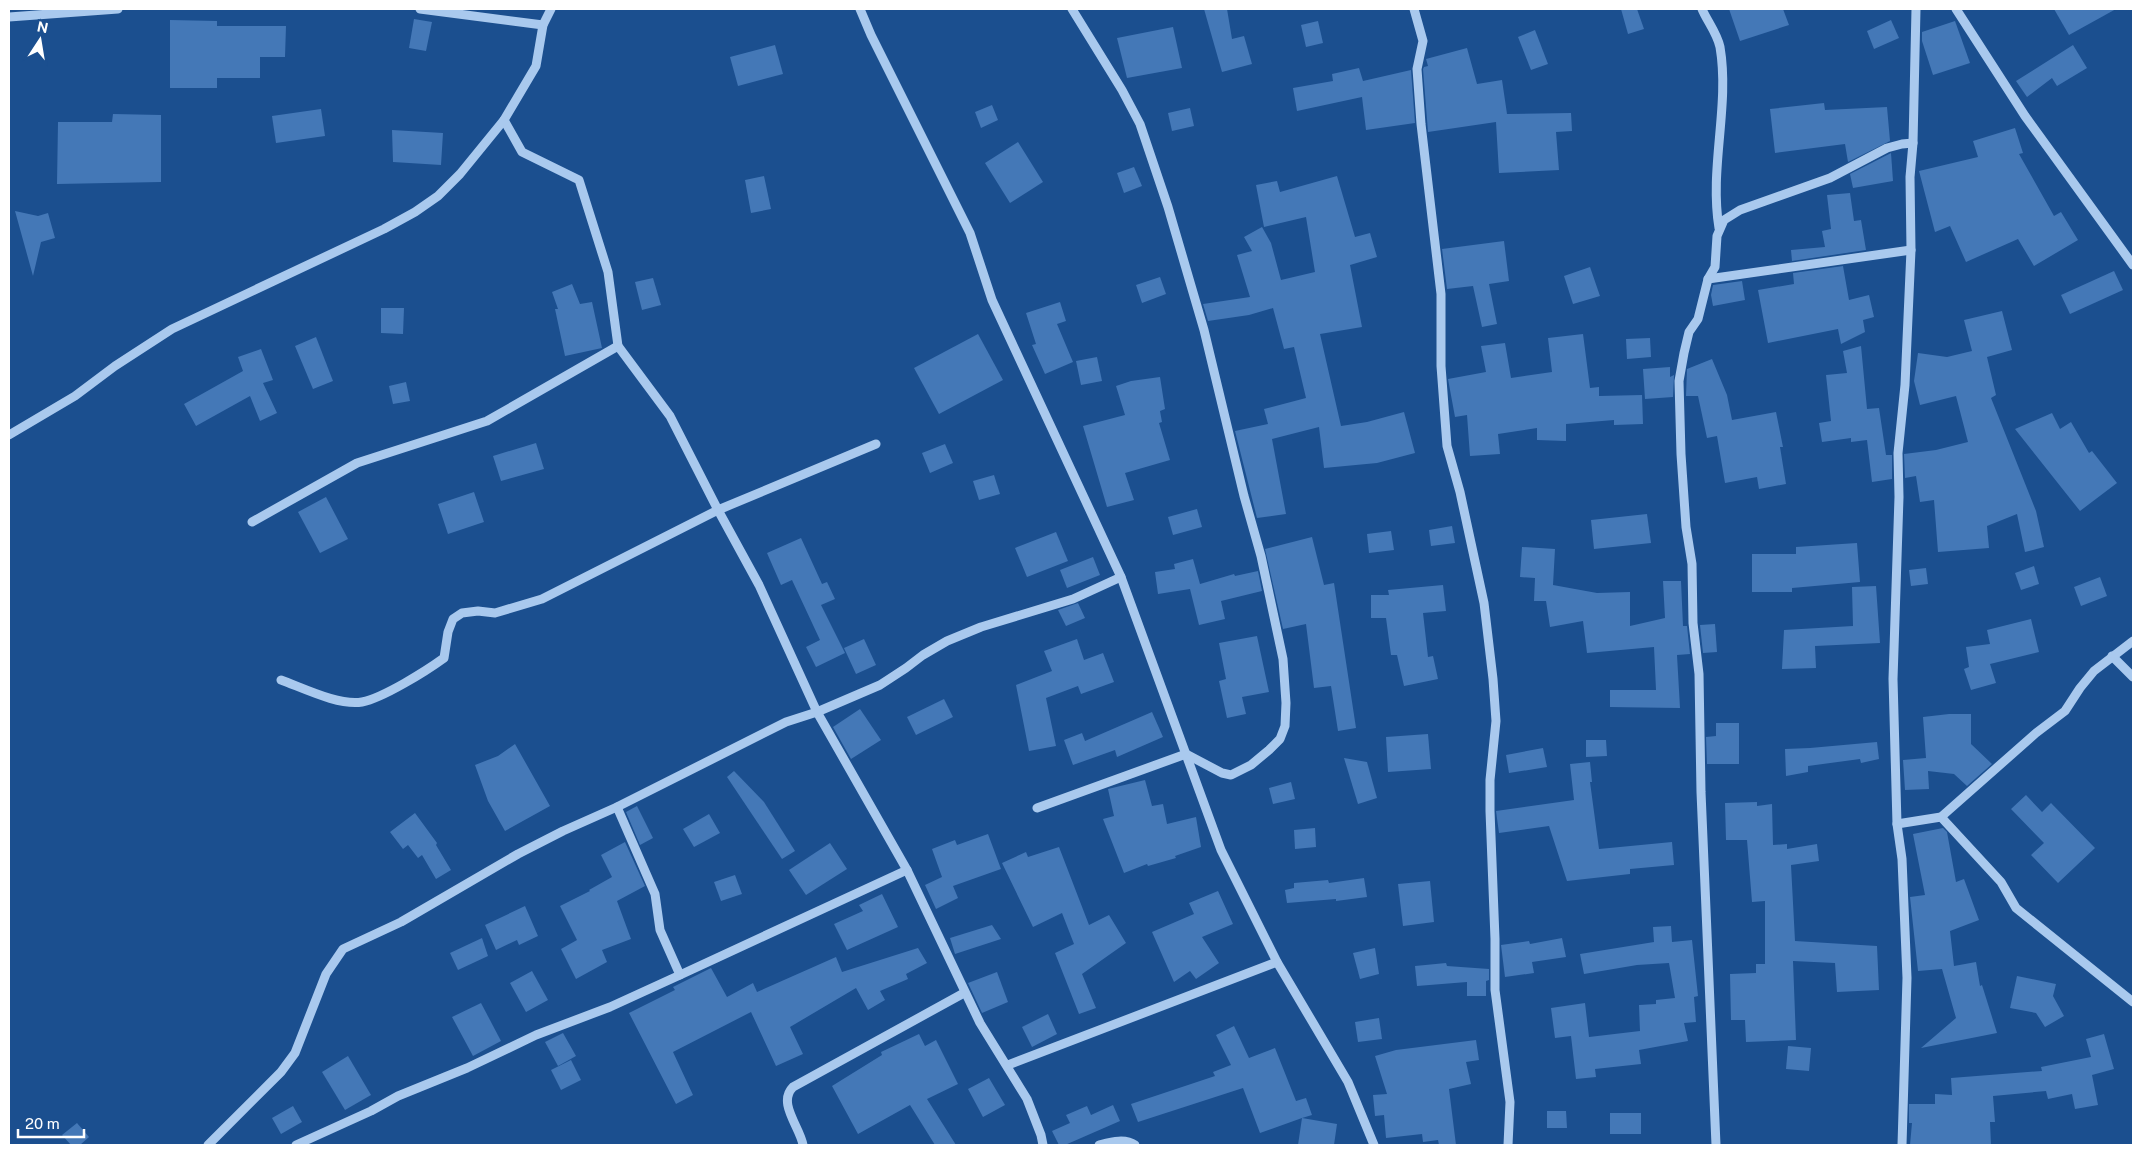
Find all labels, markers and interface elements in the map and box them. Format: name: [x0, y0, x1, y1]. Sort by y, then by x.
north arrow: [15, 15, 65, 65]
text: N: [36, 18, 50, 36]
scale bar: [18, 1106, 84, 1138]
text: 20 m: [25, 1115, 60, 1132]

